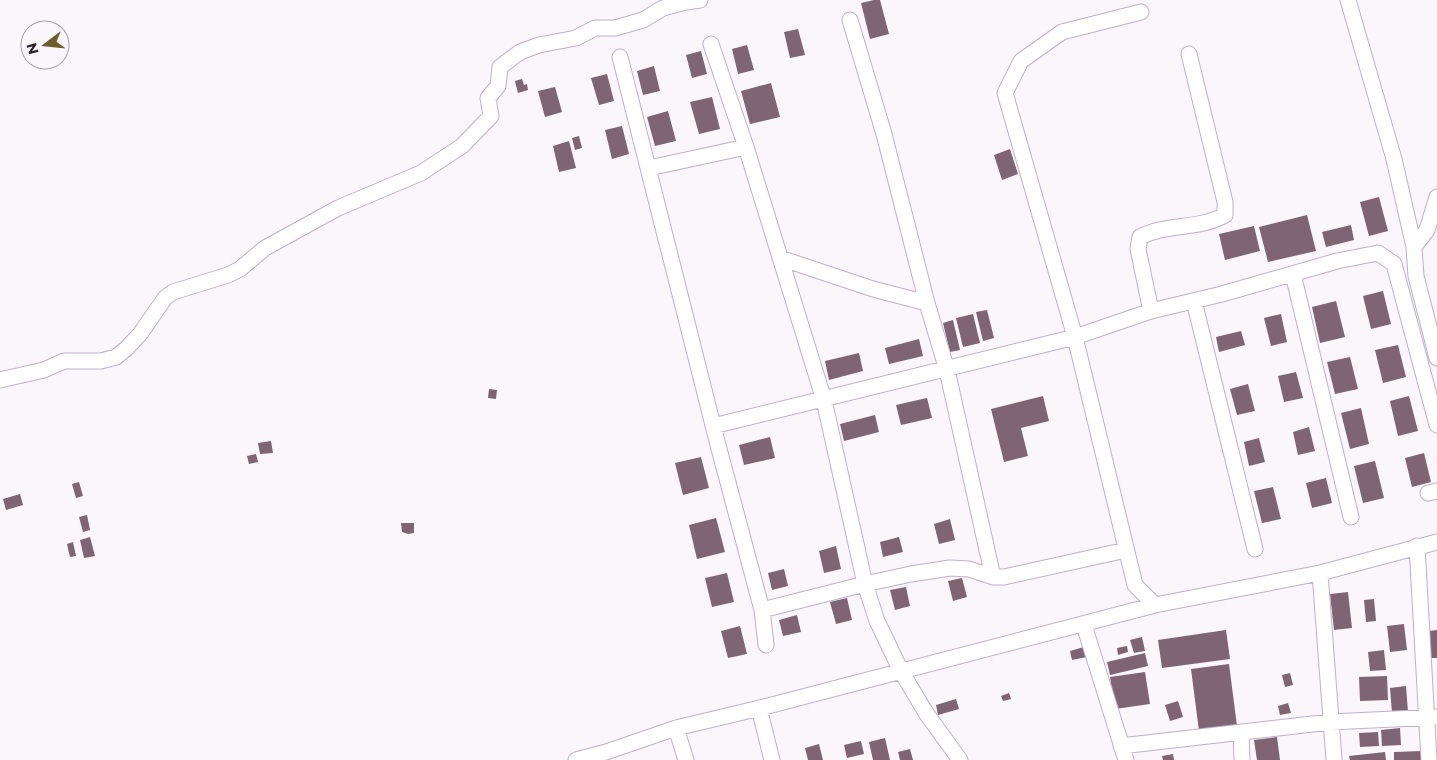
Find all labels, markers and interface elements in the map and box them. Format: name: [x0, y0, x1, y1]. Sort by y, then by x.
north arrow: [20, 20, 70, 70]
text: N: [22, 41, 43, 57]

